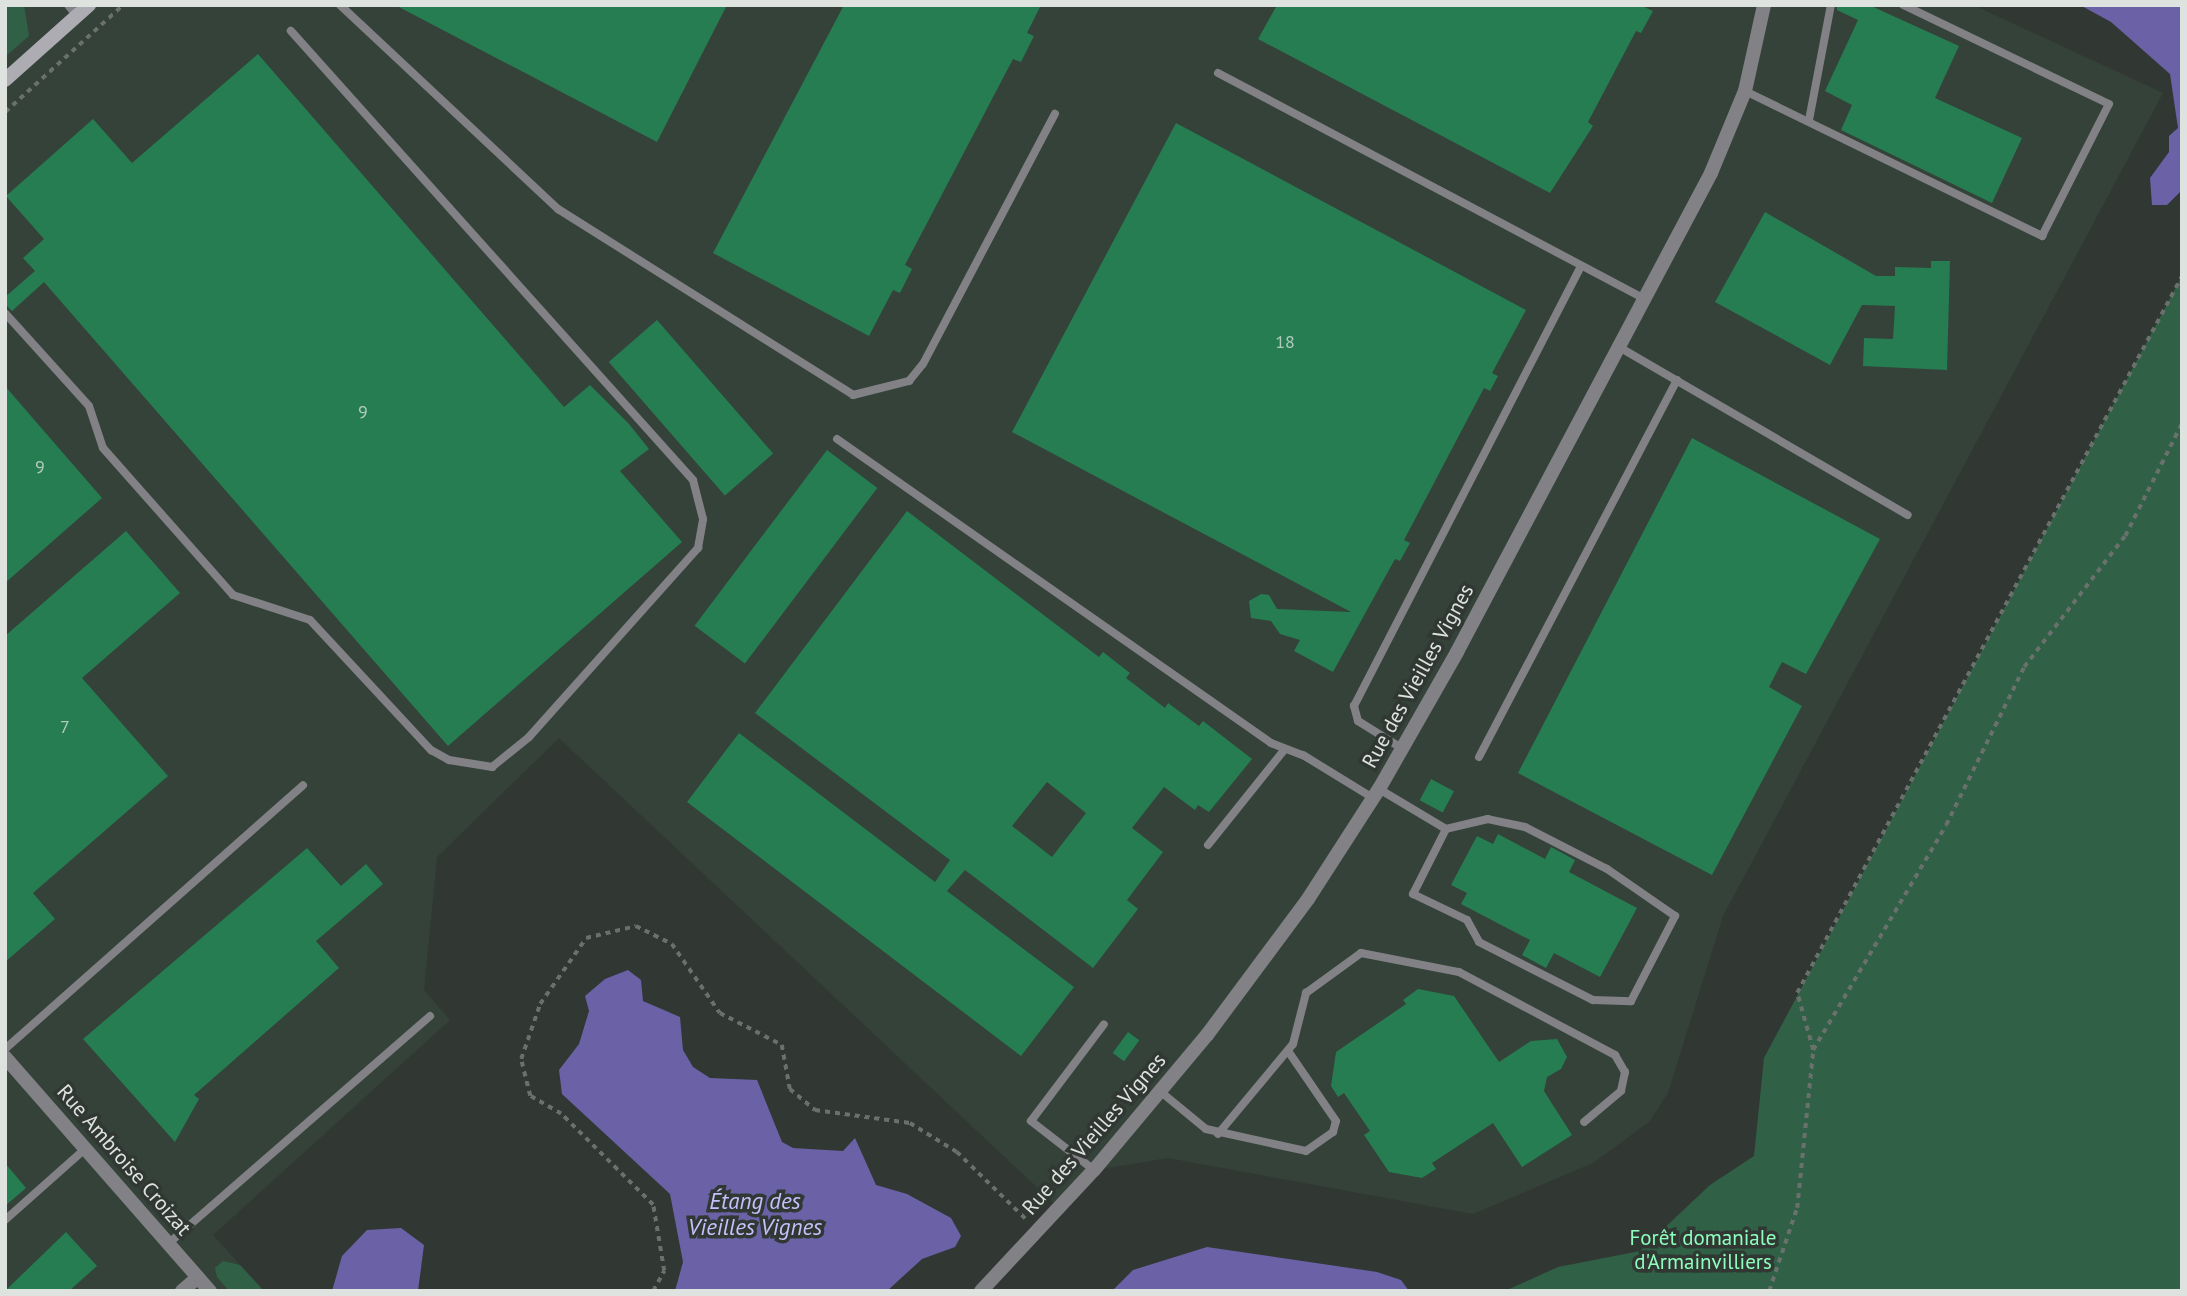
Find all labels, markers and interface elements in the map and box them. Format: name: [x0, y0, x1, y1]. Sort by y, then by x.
house number: 18: [1275, 331, 1295, 353]
house number: 9: [358, 401, 368, 423]
house number: 9: [35, 456, 45, 478]
street label: Rue des Vieilles Vignes: [1357, 579, 1479, 773]
house number: 7: [60, 716, 70, 738]
street label: Rue des Vieilles Vignes: [1016, 1047, 1172, 1221]
street label: Rue Ambroise Croizat: [51, 1079, 197, 1241]
water label: Étang des Vieilles Vignes: [687, 1187, 823, 1241]
park label: Forêt domaniale d'Armainvilliers: [1630, 1225, 1776, 1275]

